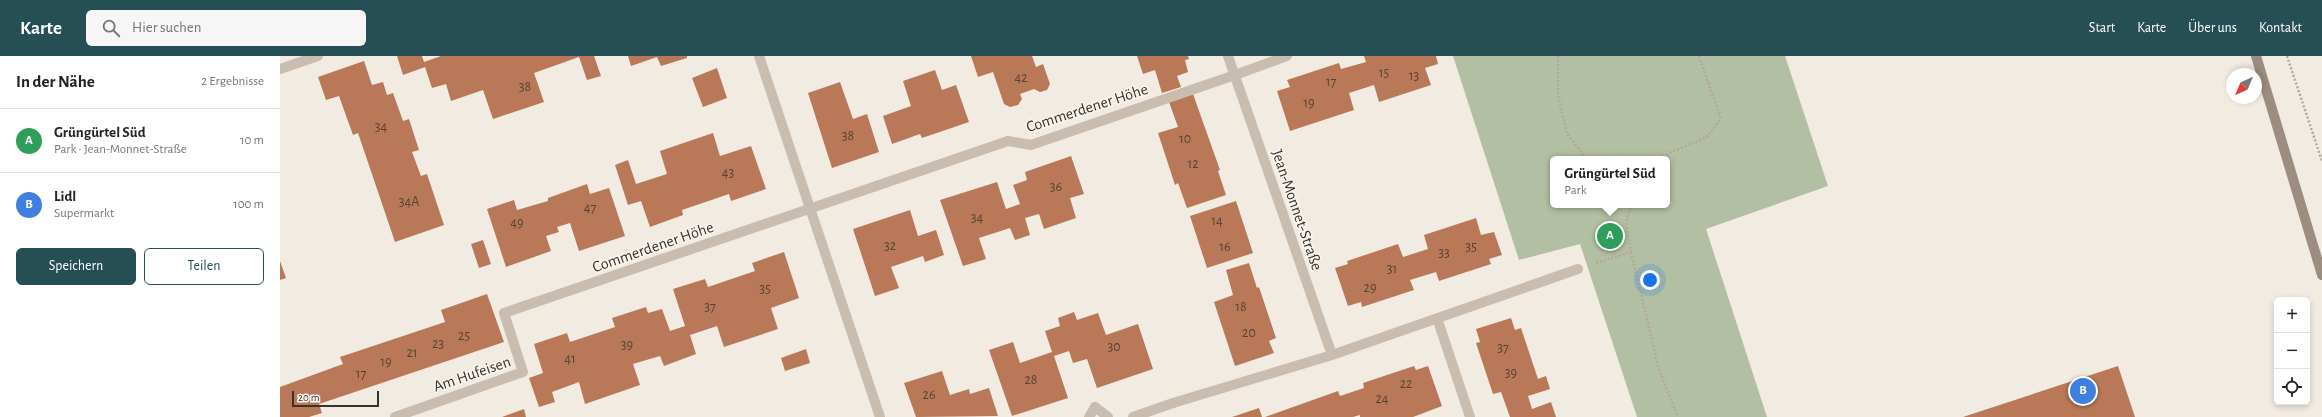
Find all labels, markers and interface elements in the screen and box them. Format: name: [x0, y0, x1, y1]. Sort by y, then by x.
search box: [86, 10, 366, 46]
icon: search: [100, 17, 122, 39]
text: Karte: [20, 19, 62, 38]
text: Hier suchen: [132, 20, 201, 35]
text: Start: [2089, 21, 2115, 35]
text: Karte: [2137, 21, 2166, 35]
text: Über uns: [2188, 21, 2237, 35]
text: Kontakt: [2259, 21, 2302, 35]
house number: 15: [1379, 66, 1389, 80]
north arrow: [2226, 68, 2262, 104]
house number: 13: [1409, 69, 1420, 83]
house number: 42: [1014, 71, 1028, 85]
text: In der Nähe: [16, 73, 95, 90]
text: 2 Ergebnisse: [201, 75, 264, 88]
house number: 17: [1326, 75, 1336, 89]
house number: 38: [519, 80, 531, 94]
street label: Commerdener Höhe: [1024, 81, 1150, 135]
house number: 19: [1303, 96, 1315, 110]
house number: 34: [375, 120, 388, 134]
text: Grüngürtel Süd: [54, 125, 146, 140]
house number: 38: [842, 129, 854, 143]
house number: 10: [1179, 132, 1191, 146]
text: A: [25, 134, 33, 147]
text: 10 m: [240, 134, 264, 147]
text: Park · Jean-Monnet-Straße: [54, 143, 187, 156]
street label: Jean-Monnet-Straße: [1269, 147, 1325, 273]
popup: [1550, 156, 1670, 208]
house number: 12: [1187, 157, 1199, 171]
house number: 43: [722, 166, 734, 180]
text: Grüngürtel Süd: [1564, 166, 1656, 181]
house number: 36: [1050, 180, 1062, 194]
text: Park: [1564, 184, 1587, 197]
text: Lidl: [54, 189, 76, 204]
house number: 34A: [399, 195, 419, 209]
text: B: [25, 198, 33, 211]
text: 100 m: [233, 198, 264, 211]
house number: 47: [584, 201, 596, 215]
text: Supermarkt: [54, 207, 114, 220]
house number: 34: [971, 211, 984, 225]
house number: 14: [1211, 214, 1223, 228]
house number: 49: [510, 216, 524, 230]
street label: Commerdener Höhe: [590, 219, 716, 275]
pin: A: [1597, 221, 1623, 251]
house number: 32: [884, 239, 896, 253]
house number: 16: [1219, 240, 1231, 254]
house number: 35: [1465, 240, 1477, 254]
house number: 33: [1438, 246, 1450, 260]
button: Speichern: [16, 248, 136, 285]
button: Teilen: [144, 248, 264, 285]
house number: 31: [1387, 262, 1397, 276]
your location: [1640, 270, 1660, 290]
house number: 29: [1364, 281, 1376, 295]
house number: 35: [759, 282, 771, 296]
map controls: [2274, 297, 2310, 405]
button: +: [2274, 297, 2310, 333]
house number: 37: [704, 300, 716, 314]
house number: 18: [1235, 300, 1247, 314]
house number: 20: [1242, 326, 1256, 340]
house number: 25: [458, 329, 470, 343]
button: −: [2274, 333, 2310, 369]
house number: 23: [432, 337, 444, 351]
house number: 39: [621, 338, 633, 352]
house number: 30: [1107, 340, 1121, 354]
house number: 37: [1497, 341, 1509, 355]
house number: 21: [406, 346, 418, 360]
house number: 41: [564, 352, 576, 366]
street label: Am Hufeisen: [431, 353, 513, 395]
house number: 19: [380, 355, 392, 369]
house number: 39: [1505, 366, 1517, 380]
house number: 17: [356, 367, 366, 381]
button: locate: [2274, 369, 2310, 405]
house number: 28: [1024, 373, 1038, 387]
pin: B: [2070, 376, 2096, 406]
house number: 22: [1400, 377, 1412, 391]
house number: 26: [923, 388, 935, 402]
scale bar: [292, 389, 379, 408]
text: 20 m: [298, 392, 319, 403]
house number: 24: [1375, 392, 1389, 406]

